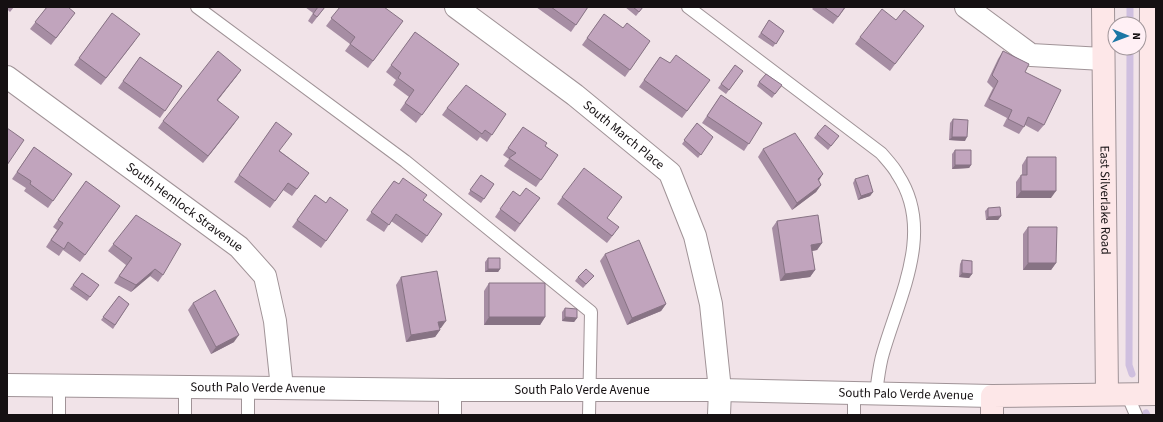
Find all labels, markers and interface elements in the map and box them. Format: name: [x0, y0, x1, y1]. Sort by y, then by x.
north arrow: [1107, 16, 1147, 56]
text: N: [1129, 32, 1144, 40]
street label: South March Place: [579, 96, 668, 174]
street label: East Silverlake Road: [1095, 145, 1115, 255]
street label: South Hemlock Stravenue: [122, 158, 247, 256]
street label: South Palo Verde Avenue: [190, 378, 326, 398]
street label: South Palo Verde Avenue: [514, 381, 650, 399]
street label: South Palo Verde Avenue: [838, 384, 974, 405]

